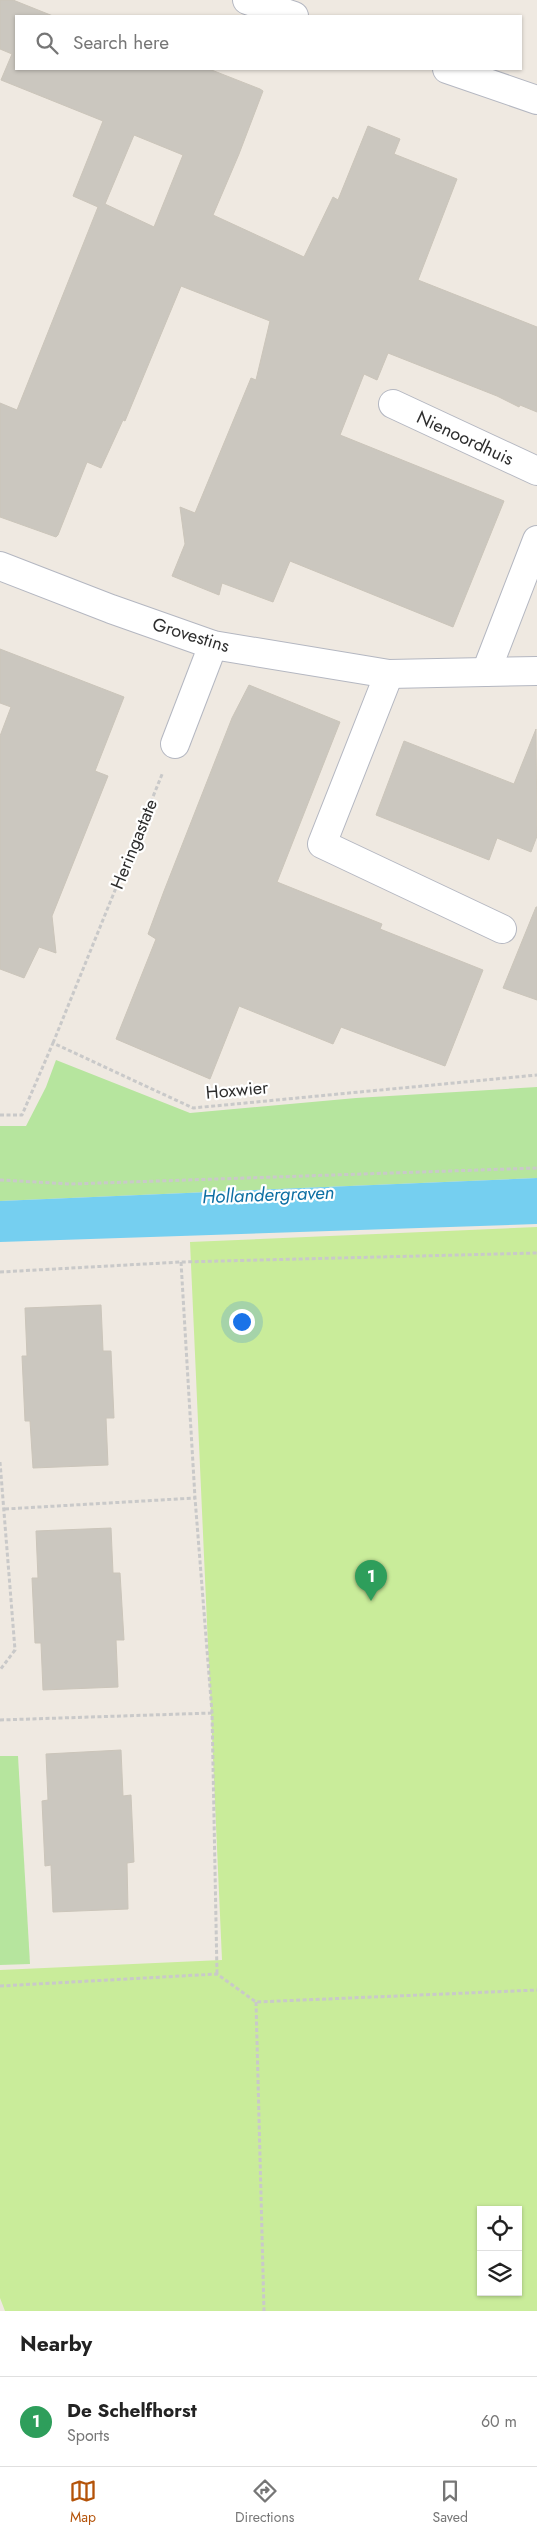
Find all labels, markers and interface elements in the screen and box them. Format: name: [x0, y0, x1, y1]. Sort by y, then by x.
search box: [15, 15, 522, 70]
icon: search: [33, 29, 61, 57]
text: Search here: [73, 29, 169, 56]
street label: Nienoordhuis: [412, 404, 518, 472]
street label: Grovestins: [149, 611, 233, 659]
street label: Heringastate: [104, 795, 164, 893]
street label: Hoxwier: [205, 1074, 270, 1106]
water label: Hollandergraven: [201, 1179, 335, 1210]
your location: [229, 1309, 255, 1335]
pin: 1: [355, 1560, 387, 1601]
map controls: [477, 2206, 522, 2296]
button: locate: [477, 2206, 522, 2251]
button: layers: [477, 2251, 522, 2296]
text: Nearby: [20, 2329, 92, 2359]
text: De Schelfhorst: [67, 2397, 197, 2424]
text: 1: [32, 2410, 40, 2433]
text: 60 m: [481, 2410, 517, 2433]
text: Sports: [67, 2424, 109, 2447]
tab: Map: [69, 2477, 97, 2527]
tab: Directions: [235, 2477, 294, 2527]
tab: Saved: [432, 2477, 468, 2527]

